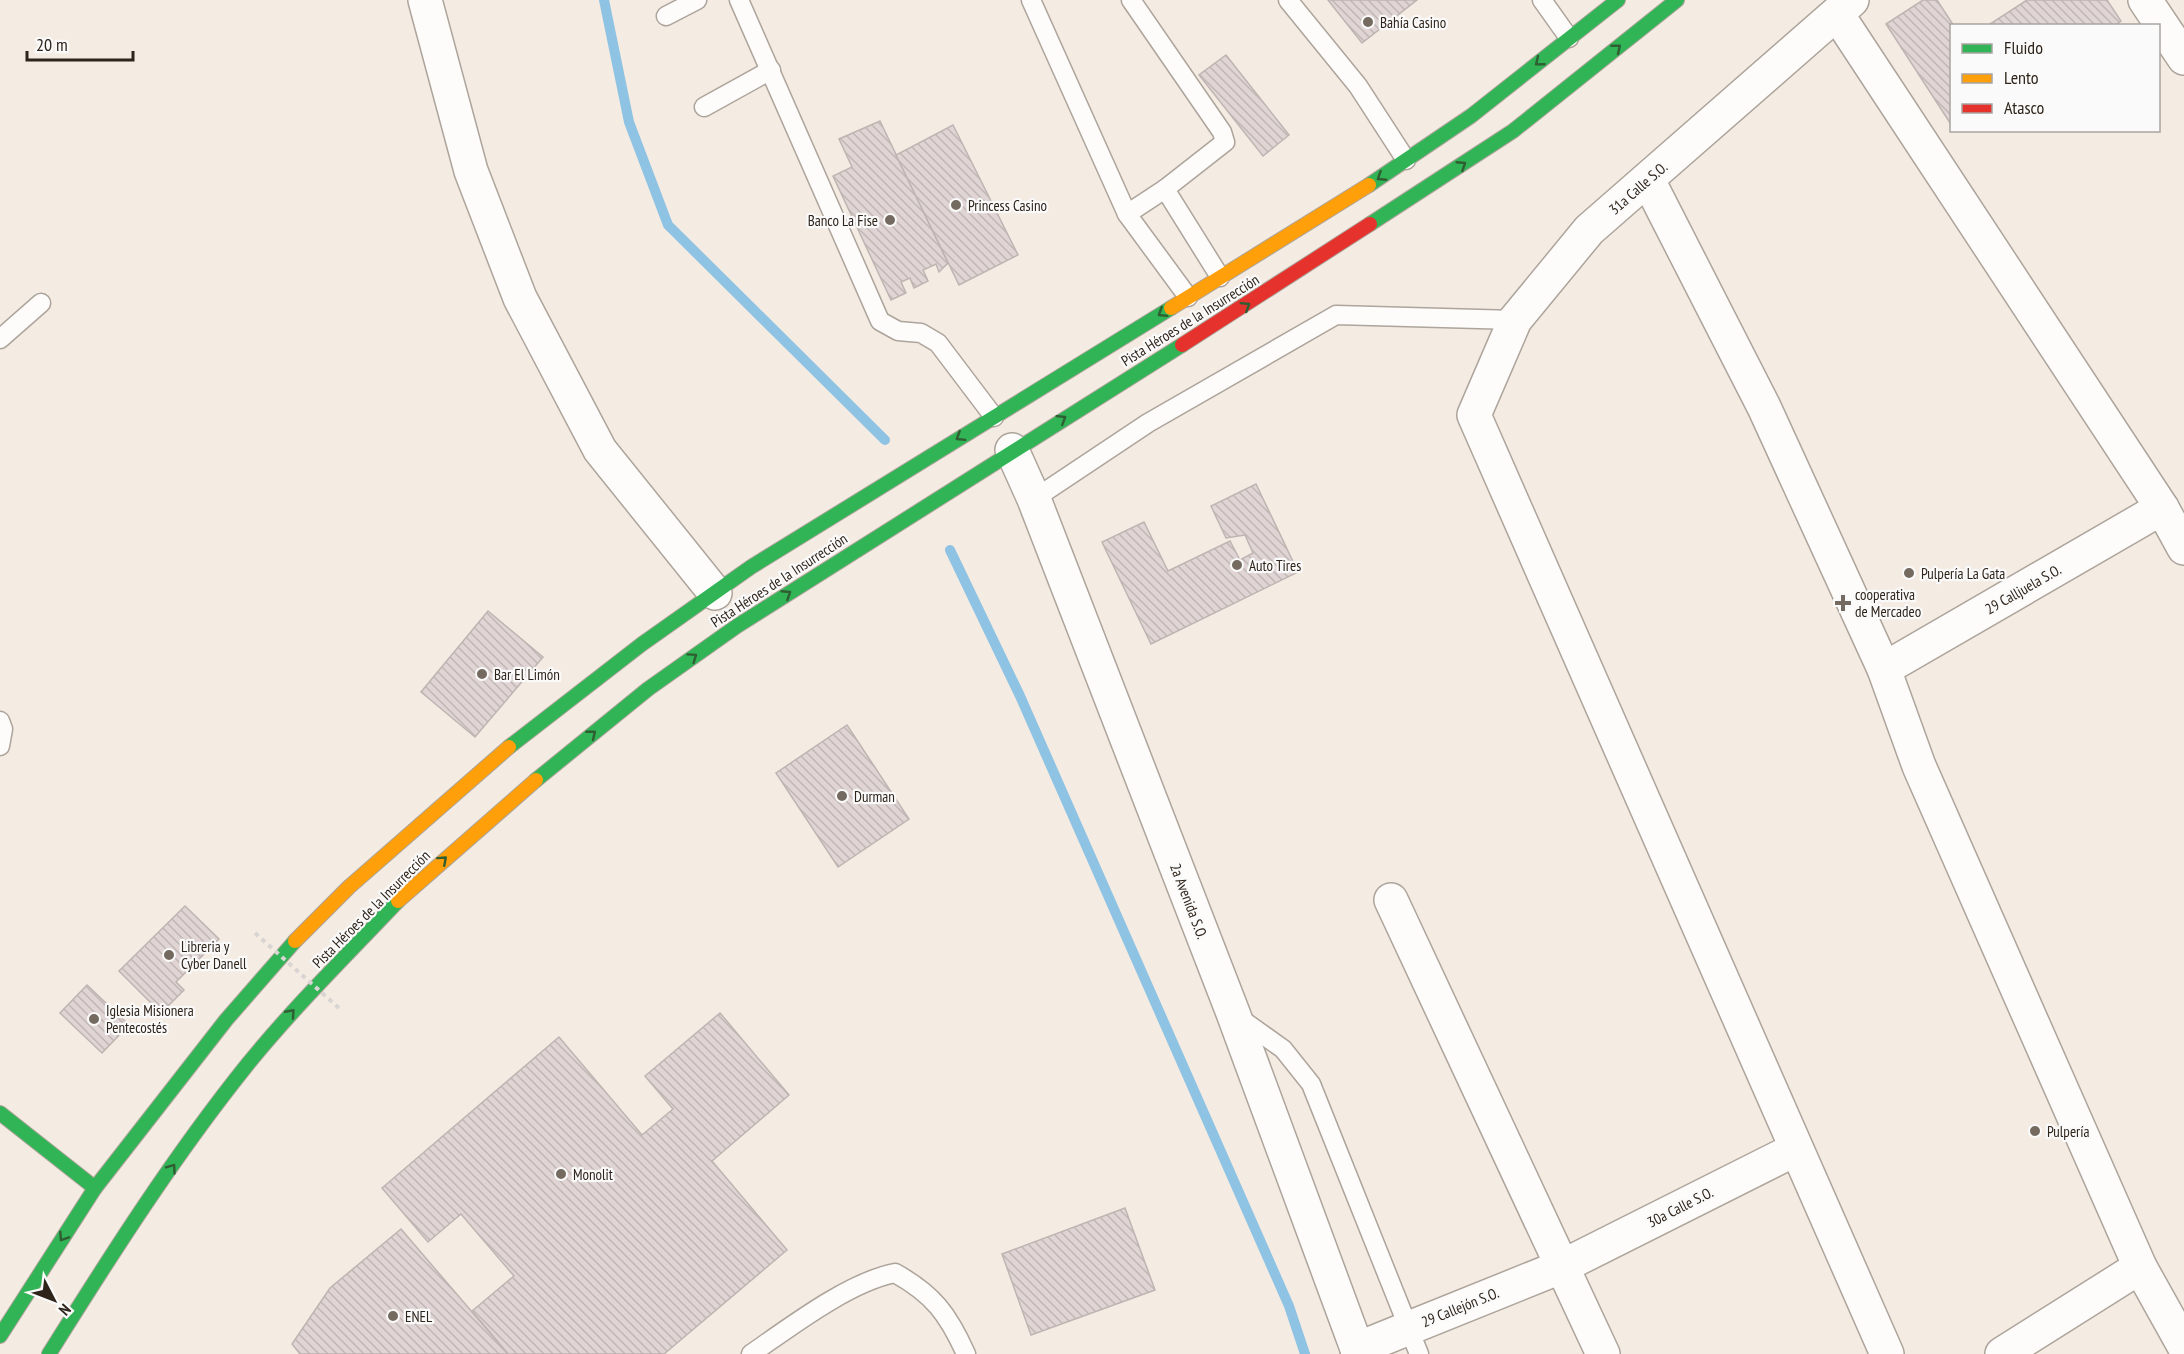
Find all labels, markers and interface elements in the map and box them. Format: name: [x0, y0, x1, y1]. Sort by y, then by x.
place label: Bahía Casino: [1380, 13, 1446, 32]
marker: Bahía Casino: [1361, 15, 1375, 29]
scale bar: [27, 24, 134, 62]
legend: [1950, 24, 2160, 132]
text: 20 m: [36, 33, 68, 56]
text: Fluido: [2004, 36, 2043, 59]
one-way arrow: [1611, 44, 1622, 55]
one-way arrow: [1535, 55, 1546, 66]
text: Lento: [2004, 66, 2039, 89]
text: Atasco: [2004, 96, 2045, 119]
street label: 31a Calle S.O.: [1605, 157, 1671, 219]
one-way arrow: [1455, 161, 1466, 172]
one-way arrow: [1377, 170, 1388, 181]
place label: Princess Casino: [968, 196, 1047, 215]
marker: Princess Casino: [949, 198, 963, 212]
place label: Banco La Fise: [808, 211, 878, 230]
marker: Banco La Fise: [883, 213, 897, 227]
street label: Pista Héroes de la Insurrección: [1118, 270, 1262, 370]
one-way arrow: [1240, 301, 1250, 313]
one-way arrow: [1158, 305, 1168, 317]
one-way arrow: [1056, 415, 1066, 427]
one-way arrow: [956, 430, 966, 442]
street label: Pista Héroes de la Insurrección: [707, 529, 851, 631]
place label: Auto Tires: [1249, 556, 1301, 575]
marker: Auto Tires: [1230, 558, 1244, 572]
street label: 29 Calljuela S.O.: [1982, 559, 2065, 618]
place label: Pulpería La Gata: [1921, 564, 2005, 583]
marker: Pulpería La Gata: [1902, 566, 1916, 580]
place label: cooperativa de Mercadeo: [1855, 585, 1921, 621]
one-way arrow: [780, 590, 791, 601]
marker: cooperativa de Mercadeo: [1836, 596, 1850, 610]
one-way arrow: [686, 653, 697, 664]
place label: Bar El Limón: [494, 665, 560, 684]
marker: Bar El Limón: [475, 667, 489, 681]
one-way arrow: [585, 731, 596, 742]
place label: Durman: [854, 787, 895, 806]
marker: Durman: [835, 789, 849, 803]
street label: Pista Héroes de la Insurrección: [308, 846, 434, 972]
one-way arrow: [436, 856, 447, 867]
street label: 2a Avenida S.O.: [1166, 861, 1212, 942]
place label: Libreria y Cyber Danell: [181, 937, 247, 973]
marker: Libreria y Cyber Danell: [162, 948, 176, 962]
place label: Iglesia Misionera Pentecostés: [106, 1001, 194, 1037]
one-way arrow: [284, 1010, 295, 1020]
marker: Iglesia Misionera Pentecostés: [87, 1012, 101, 1026]
place label: Pulpería: [2047, 1122, 2089, 1141]
marker: Pulpería: [2028, 1124, 2042, 1138]
one-way arrow: [165, 1163, 176, 1174]
place label: Monolit: [573, 1165, 613, 1184]
marker: Monolit: [554, 1167, 568, 1181]
street label: 30a Calle S.O.: [1644, 1182, 1716, 1232]
one-way arrow: [59, 1231, 70, 1242]
north arrow: [24, 1270, 84, 1330]
street label: 29 Callejón S.O.: [1419, 1283, 1502, 1331]
text: N: [55, 1300, 75, 1320]
place label: ENEL: [405, 1307, 433, 1326]
marker: ENEL: [386, 1309, 400, 1323]

